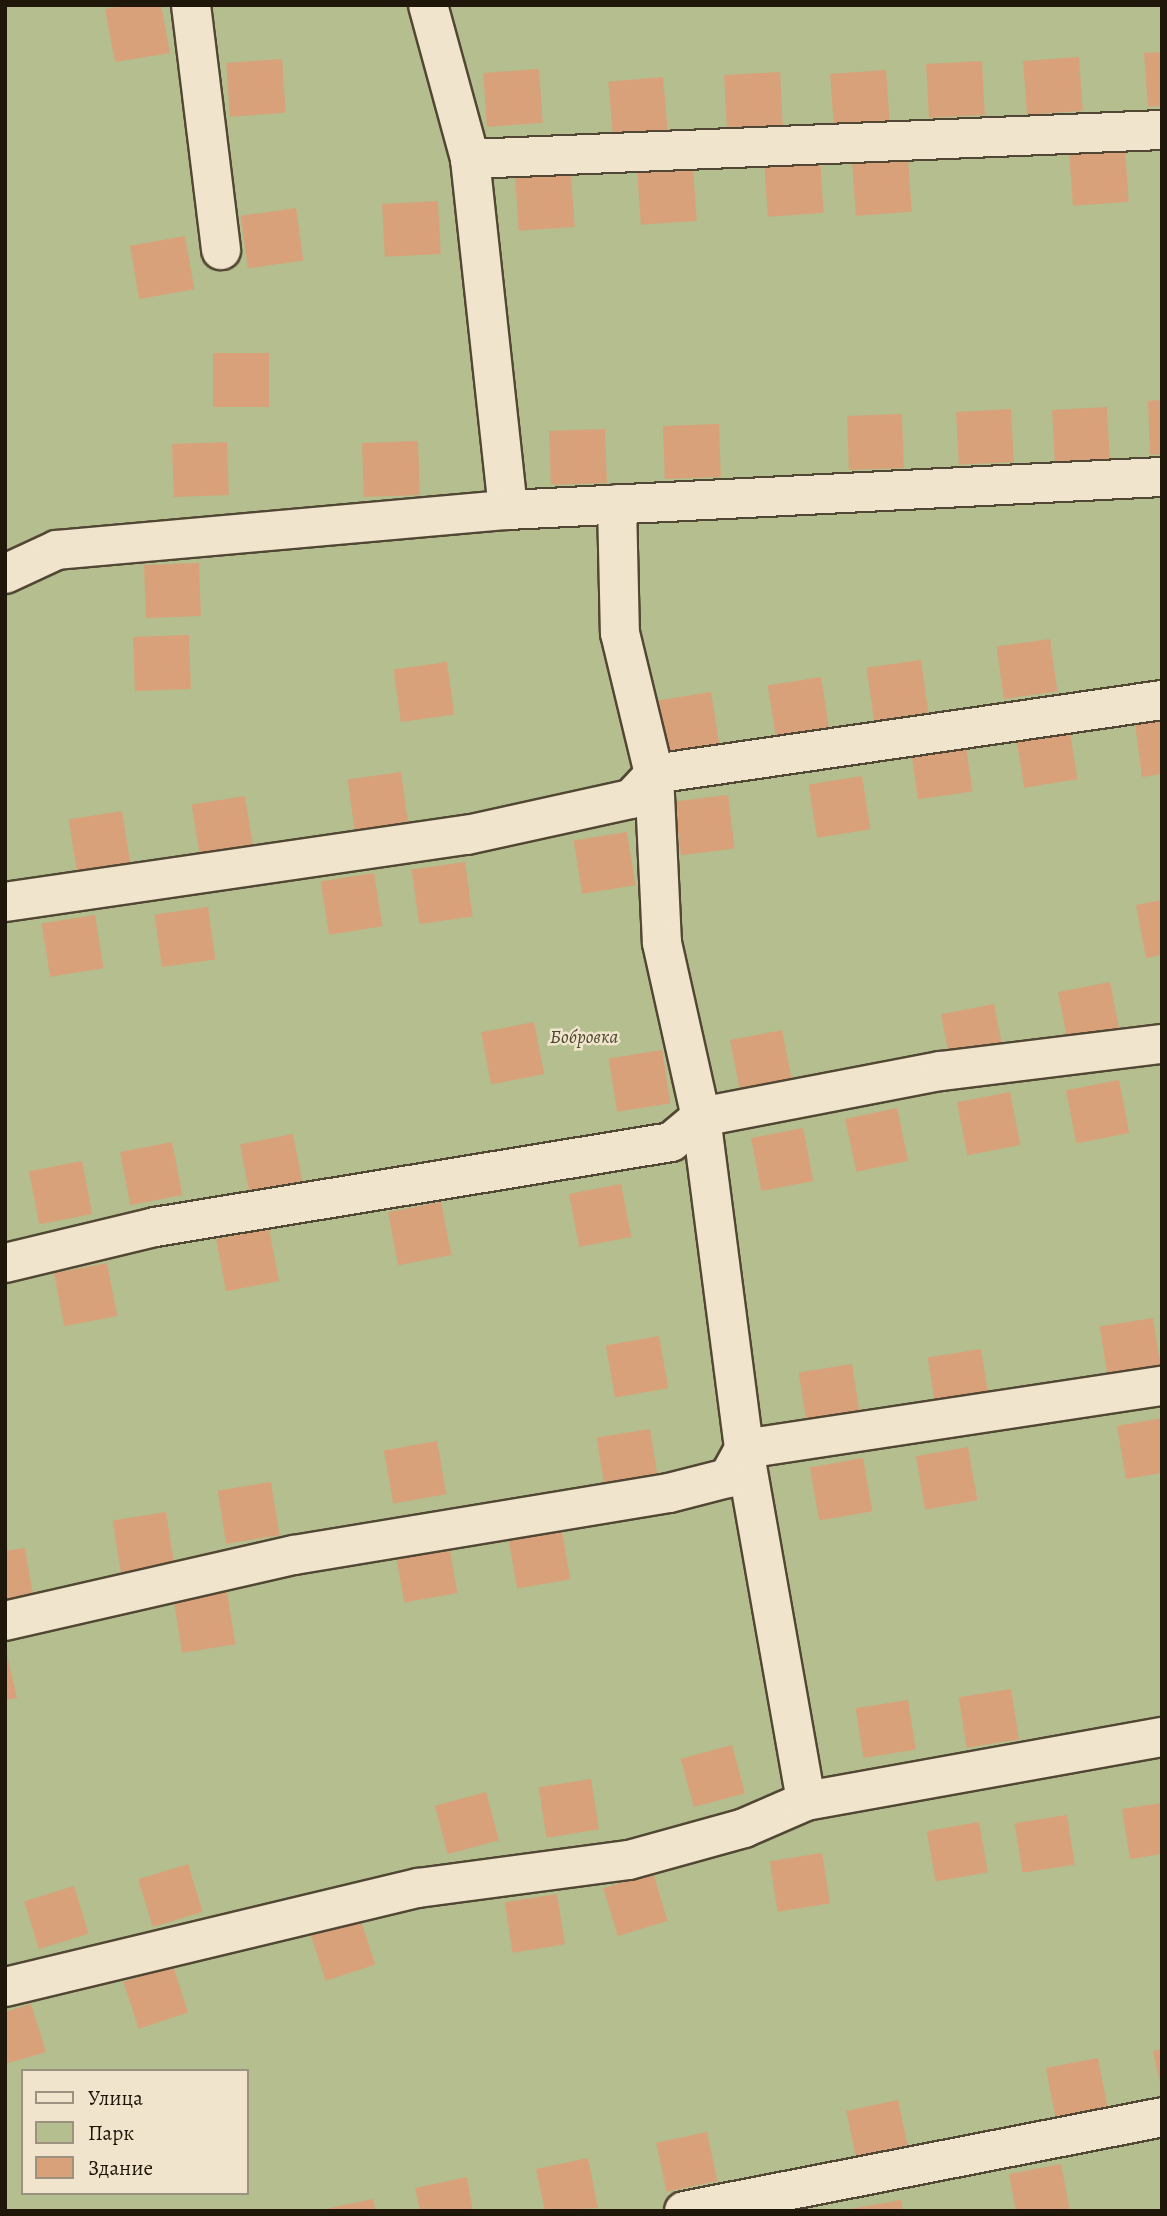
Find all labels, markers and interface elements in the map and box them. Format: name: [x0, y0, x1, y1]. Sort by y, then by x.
park label: Бобровка: [550, 1027, 618, 1049]
legend: [21, 2069, 248, 2195]
text: Улица: [88, 2084, 143, 2112]
text: Парк: [88, 2119, 134, 2147]
text: Здание: [88, 2154, 153, 2182]

